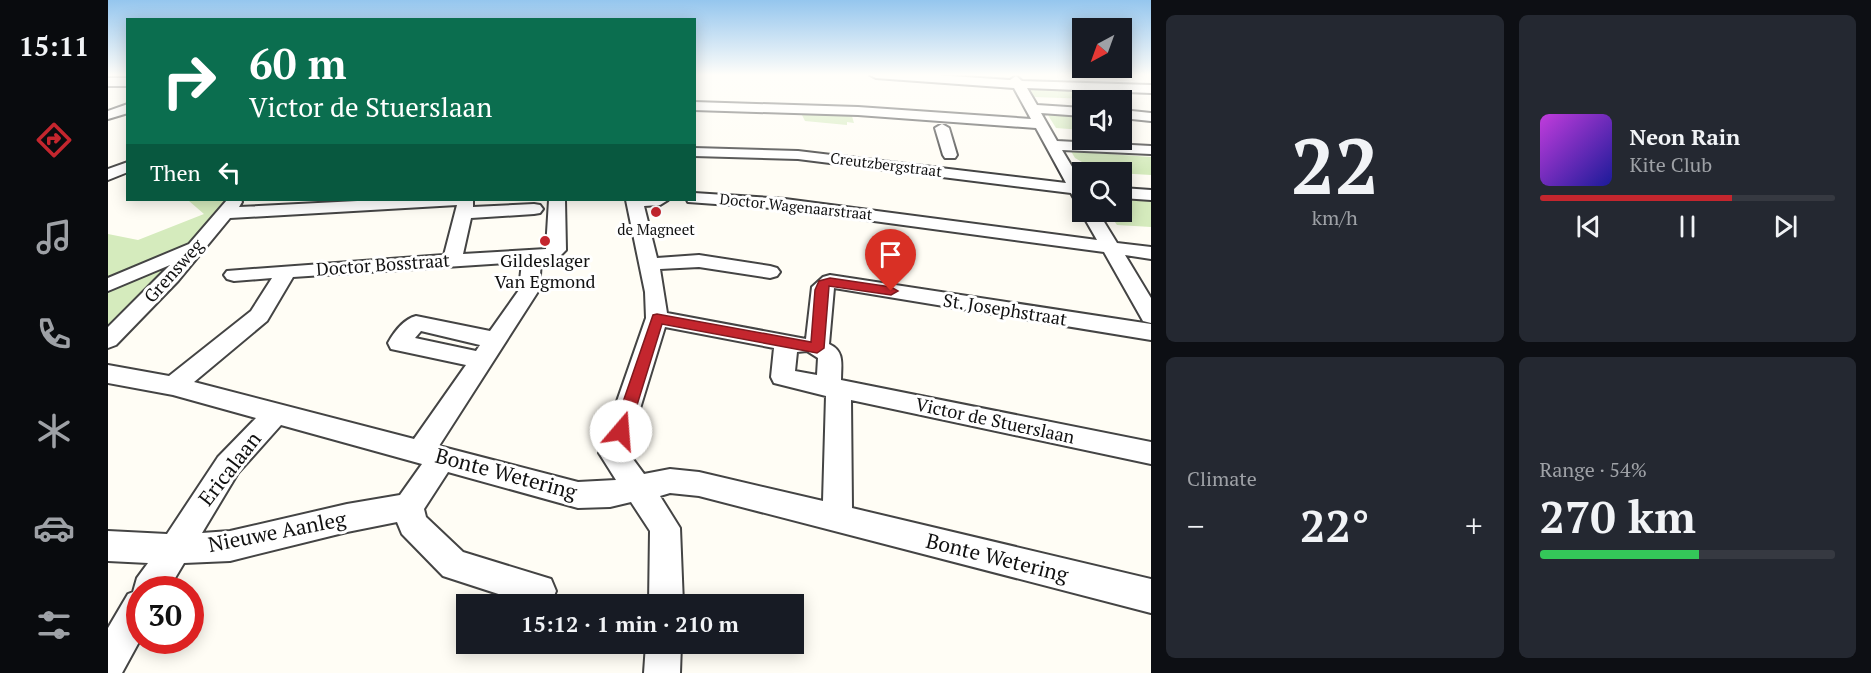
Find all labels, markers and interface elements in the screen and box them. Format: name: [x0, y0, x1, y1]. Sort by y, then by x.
north arrow: [1072, 18, 1132, 78]
map controls: [1072, 18, 1132, 222]
text: 15:11: [19, 28, 89, 64]
text: 60 m: [249, 35, 347, 91]
icon: right: [150, 42, 228, 120]
text: Victor de Stuerslaan: [249, 89, 492, 125]
button: sound: [1072, 90, 1132, 150]
text: 22: [1291, 113, 1379, 216]
icon: directions: [33, 119, 75, 161]
text: Neon Rain: [1630, 122, 1740, 151]
street label: Creutzbergstraat: [829, 147, 944, 181]
text: Kite Club: [1630, 151, 1712, 178]
icon: left: [213, 156, 246, 189]
text: Then: [150, 158, 201, 187]
button: search: [1072, 162, 1132, 222]
street label: Doctor Wagenaarstraat: [719, 188, 874, 224]
text: km/h: [1312, 204, 1358, 231]
marker: de Magneet: [649, 205, 663, 219]
icon: previous: [1572, 210, 1605, 243]
icon: pause: [1671, 210, 1704, 243]
icon: next: [1769, 210, 1802, 243]
icon: music: [33, 216, 75, 258]
place label: de Magneet: [617, 219, 695, 239]
pin: [865, 229, 916, 291]
street label: Grensweg: [138, 233, 209, 307]
marker: Gildeslager Van Egmond: [538, 234, 552, 248]
icon: arrive: [874, 238, 907, 271]
street label: Doctor Bosstraat: [315, 247, 451, 281]
place label: Gildeslager Van Egmond: [494, 248, 596, 293]
street label: St. Josephstraat: [942, 287, 1069, 331]
icon: phone: [33, 313, 75, 355]
street label: Victor de Stuerslaan: [913, 391, 1077, 449]
position arrow: [589, 399, 653, 463]
icon: climate: [33, 410, 75, 452]
street label: Ericalaan: [191, 425, 267, 511]
street label: Bonte Wetering: [432, 441, 581, 506]
text: Range · 54%: [1540, 456, 1647, 483]
text: Climate: [1187, 465, 1257, 492]
text: 270 km: [1540, 486, 1696, 546]
text: 22°: [1300, 495, 1369, 555]
street label: Nieuwe Aanleg: [205, 504, 349, 558]
text: −: [1187, 504, 1205, 547]
text: +: [1465, 504, 1483, 547]
icon: car: [33, 507, 75, 549]
street label: Bonte Wetering: [923, 526, 1072, 588]
speed limit sign: 30: [126, 576, 204, 654]
icon: filters: [33, 604, 75, 646]
text: 15:12 · 1 min · 210 m: [521, 609, 739, 638]

